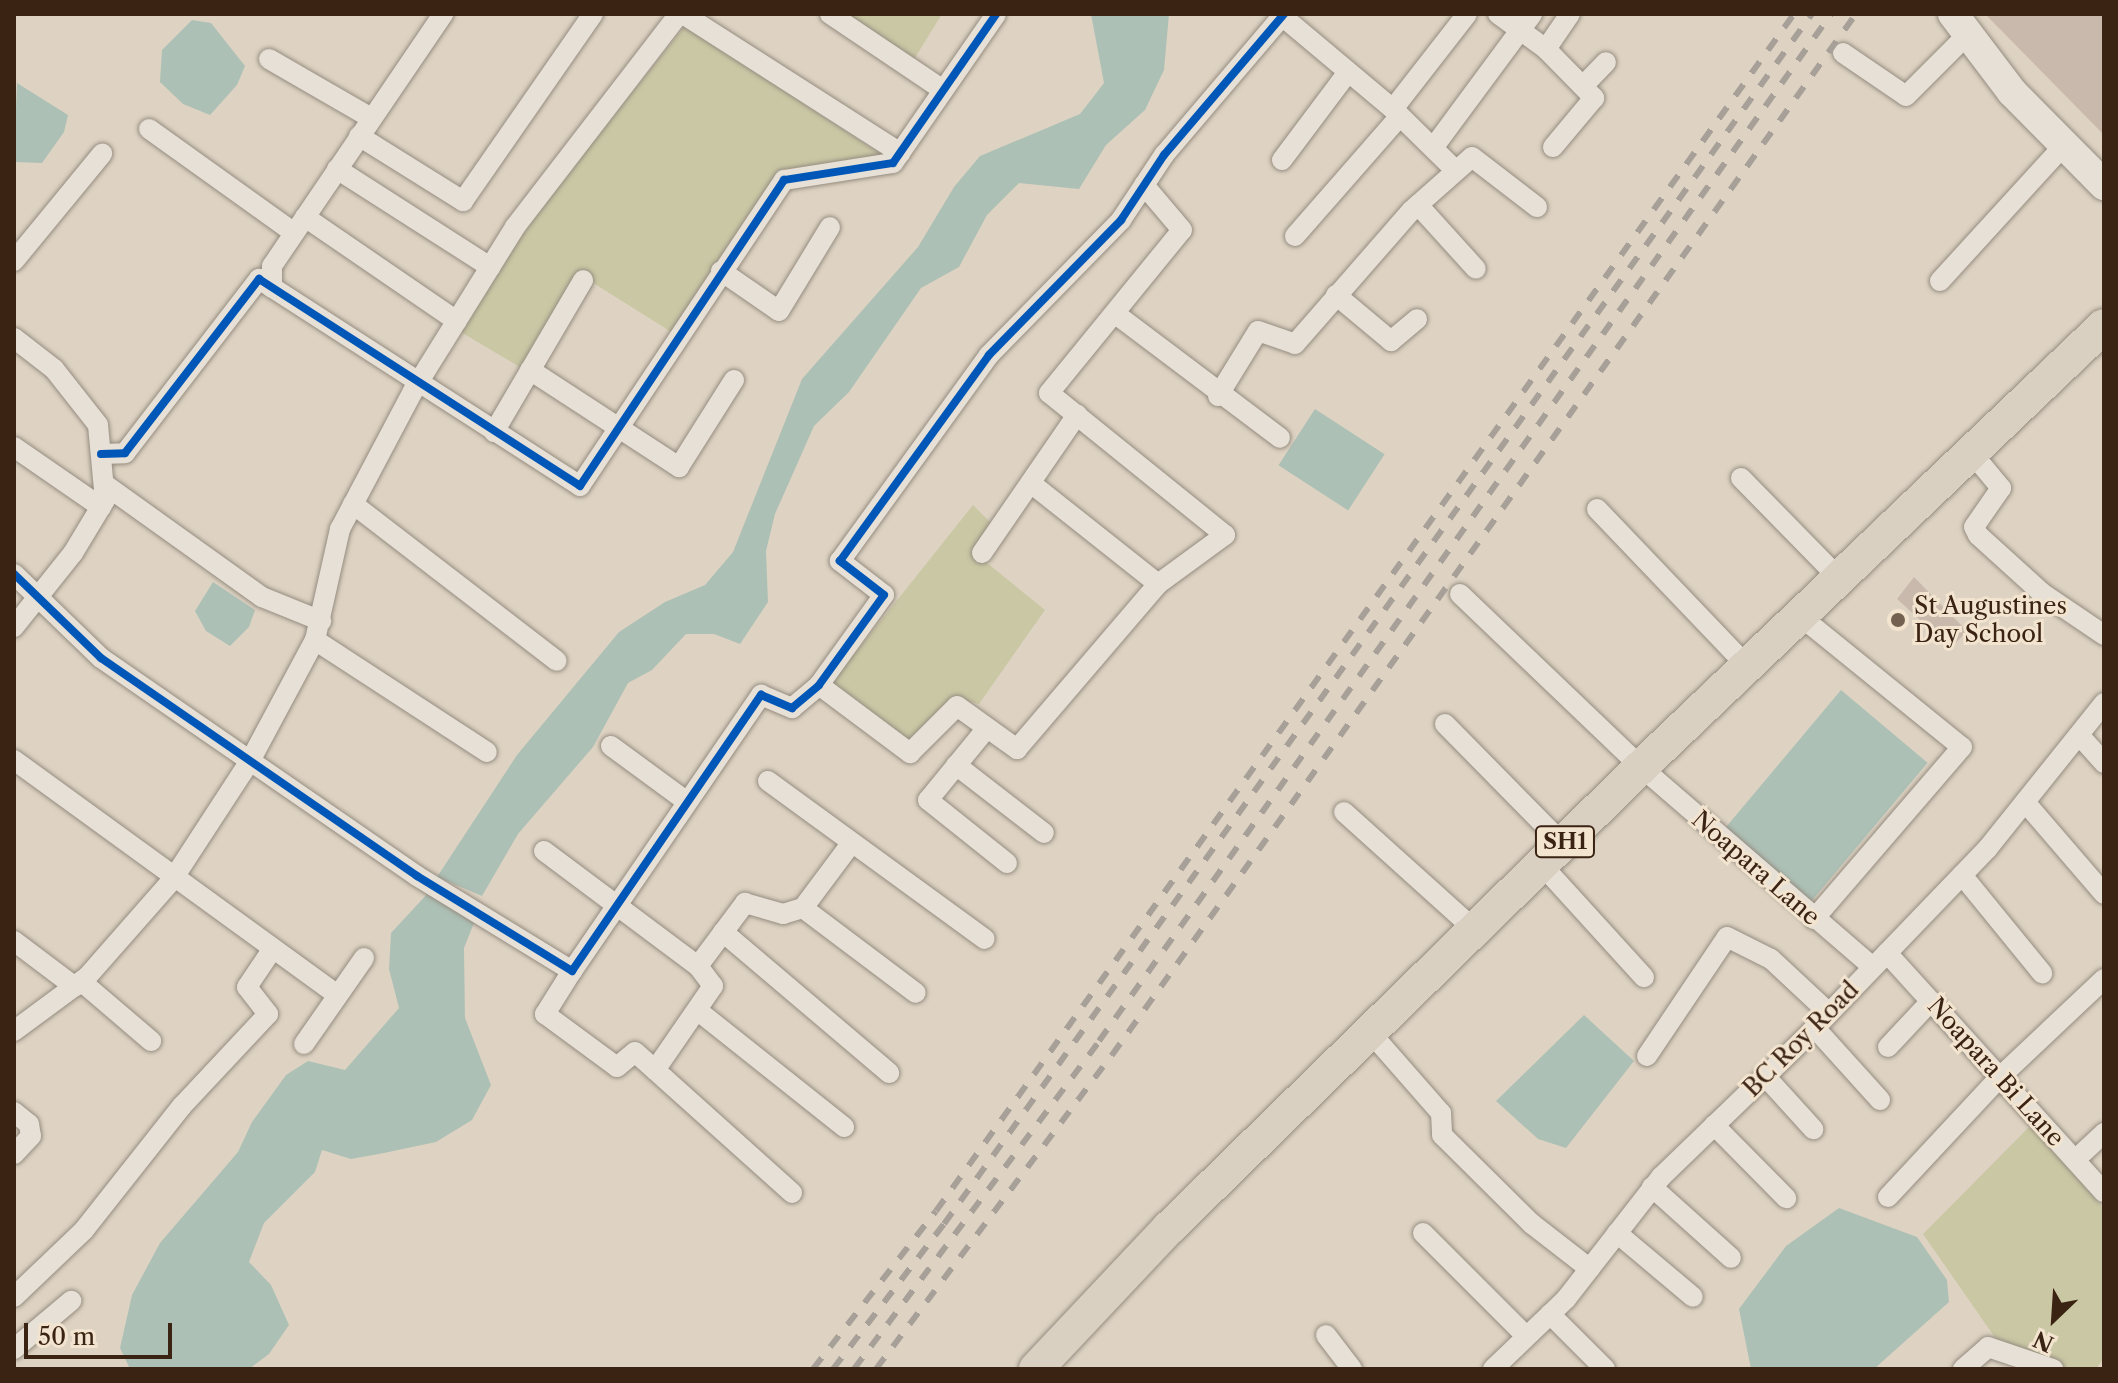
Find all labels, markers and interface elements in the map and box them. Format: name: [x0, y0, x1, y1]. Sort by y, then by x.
place label: St Augustines Day School: [1914, 592, 2068, 648]
marker: St Augustines Day School: [1889, 611, 1907, 629]
street label: Noapara Lane: [1686, 805, 1826, 931]
road number: SH1: [1533, 824, 1597, 860]
street label: BC Roy Road: [1737, 975, 1865, 1103]
street label: Noapara Bi Lane: [1922, 992, 2070, 1152]
north arrow: [2014, 1279, 2094, 1359]
scale bar: [28, 1307, 176, 1357]
text: 50 m: [38, 1322, 95, 1351]
text: N: [2029, 1325, 2058, 1357]

